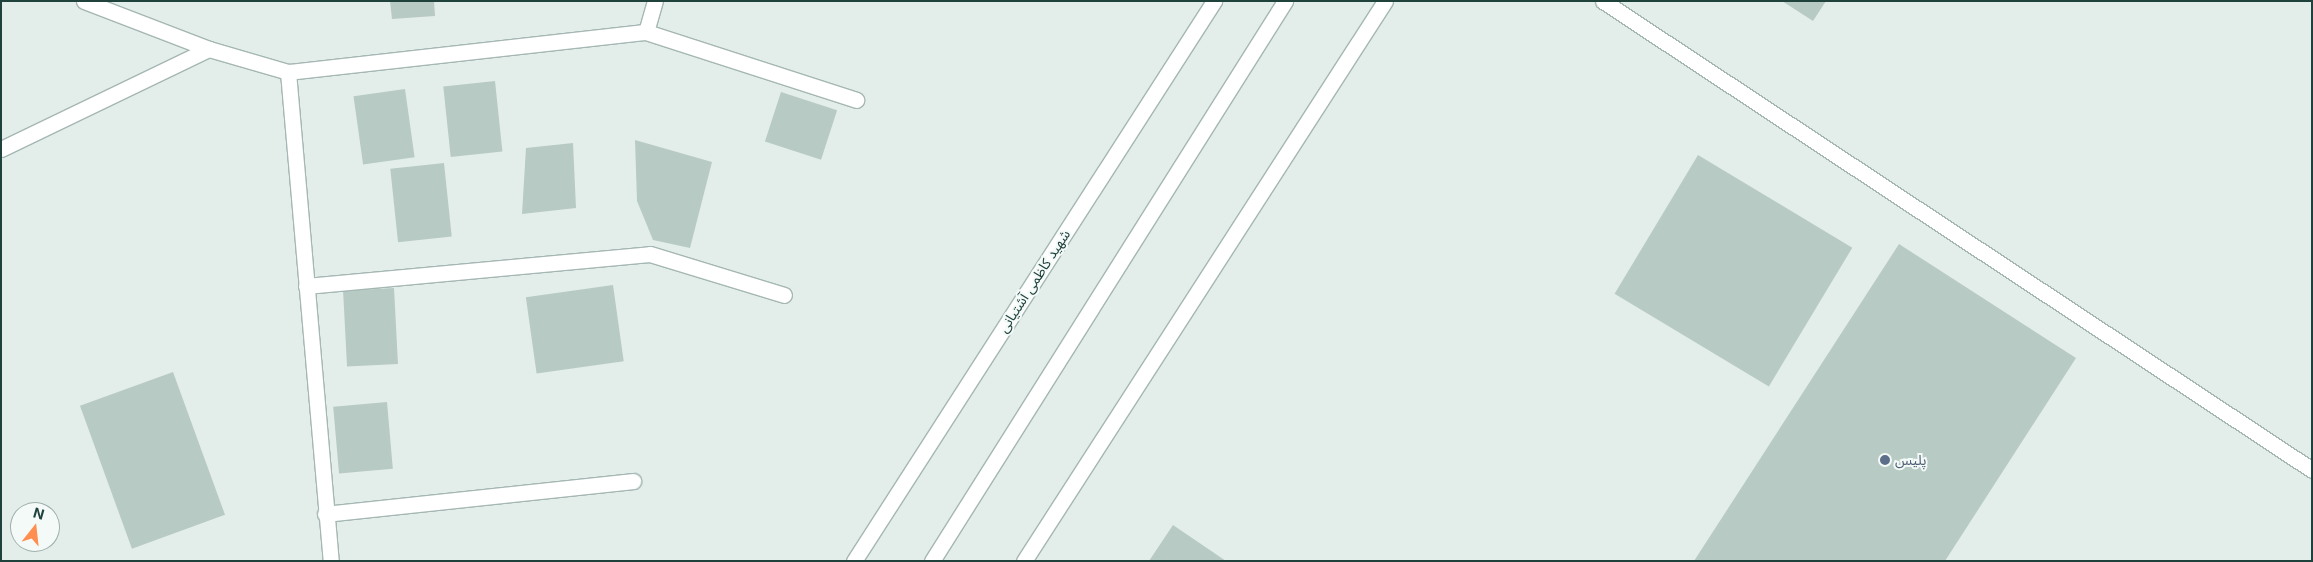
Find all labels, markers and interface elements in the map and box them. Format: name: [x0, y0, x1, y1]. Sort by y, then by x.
street label: شهید کاظمی آشتیانی: [994, 226, 1074, 336]
place label: پلیس: [1895, 452, 1926, 468]
marker: پلیس: [1879, 454, 1891, 466]
north arrow: [10, 502, 60, 552]
text: N: [32, 503, 46, 523]

